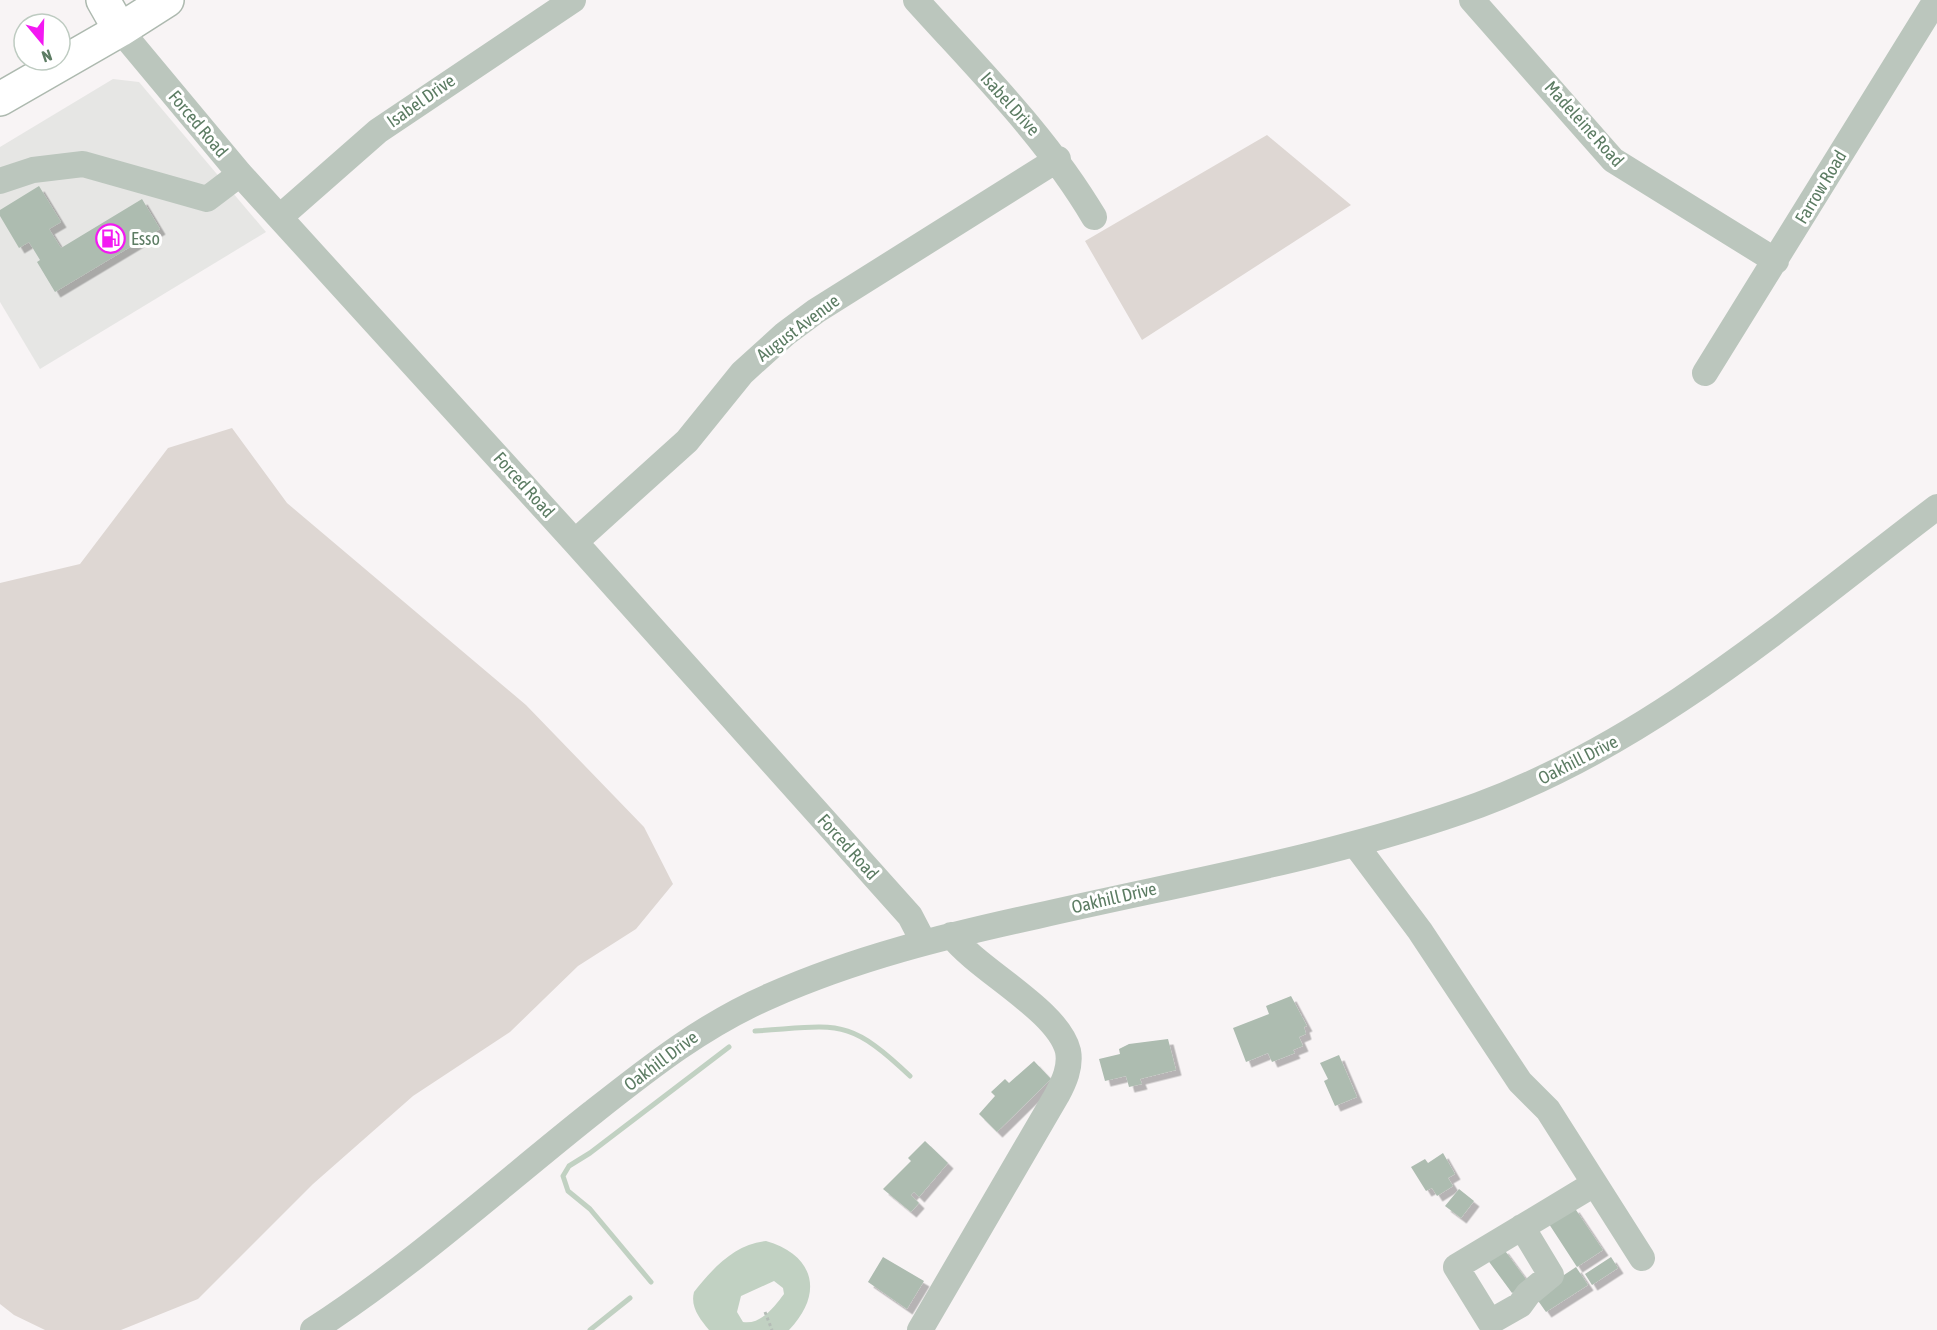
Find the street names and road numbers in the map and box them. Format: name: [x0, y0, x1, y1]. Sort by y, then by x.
street label: Isabel Drive: [976, 68, 1044, 140]
street label: Isabel Drive: [383, 70, 459, 132]
street label: Madeleine Road: [1541, 77, 1628, 171]
street label: Forced Road: [164, 86, 232, 161]
street label: Farrow Road: [1791, 146, 1851, 227]
street label: August Avenue: [752, 290, 843, 365]
street label: Forced Road: [490, 448, 559, 522]
street label: Oakhill Drive: [1534, 731, 1621, 789]
street label: Forced Road: [814, 810, 883, 884]
street label: Oakhill Drive: [1069, 878, 1158, 917]
street label: Oakhill Drive: [620, 1026, 702, 1095]

